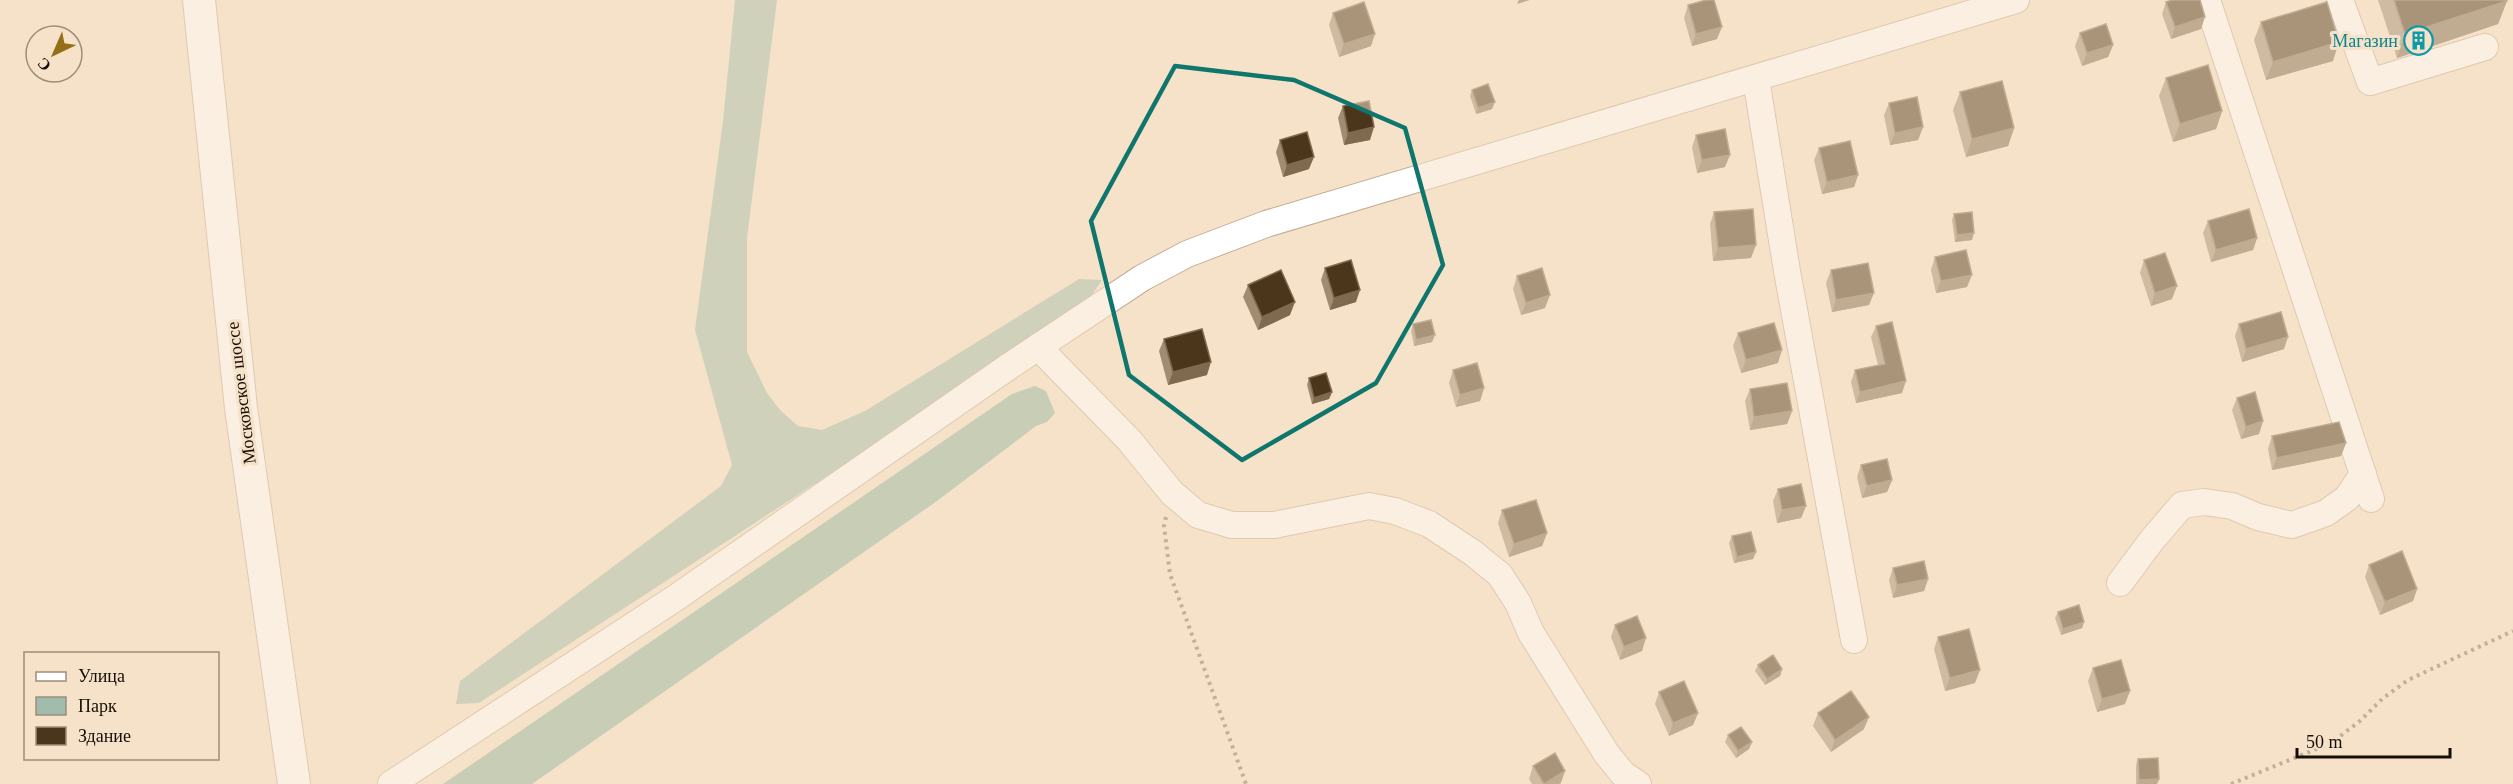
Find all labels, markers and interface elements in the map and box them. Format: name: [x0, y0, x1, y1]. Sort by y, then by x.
north arrow: [24, 24, 84, 84]
building icon: Магазин: [2403, 25, 2435, 57]
place label: Магазин: [2332, 31, 2398, 51]
text: С: [34, 54, 54, 75]
street label: Московское шоссе: [222, 321, 260, 465]
legend: [24, 652, 219, 760]
text: Улица: [78, 666, 125, 686]
text: Парк: [78, 696, 117, 716]
scale bar: [2297, 721, 2450, 759]
text: Здание: [78, 726, 131, 746]
text: 50 m: [2306, 732, 2343, 752]

